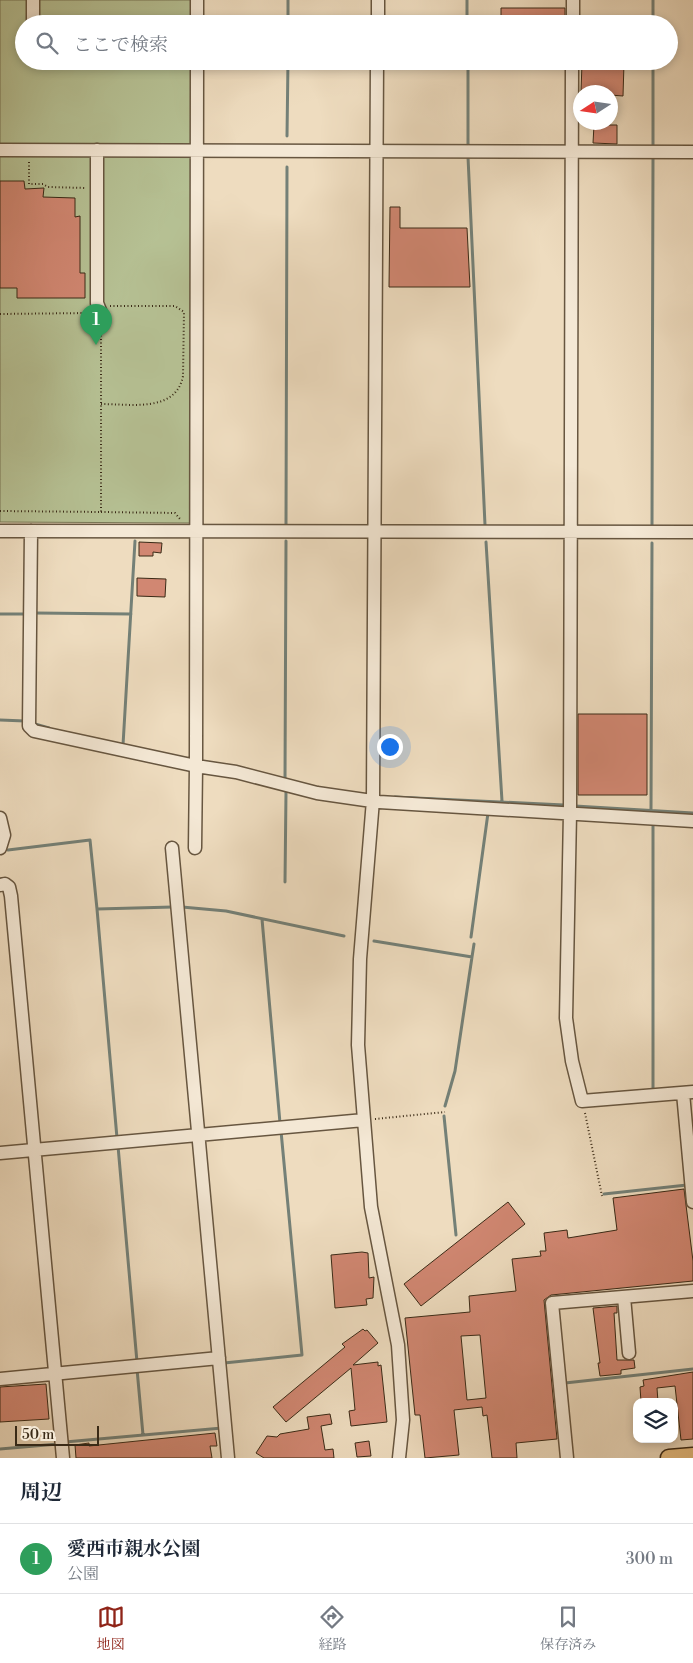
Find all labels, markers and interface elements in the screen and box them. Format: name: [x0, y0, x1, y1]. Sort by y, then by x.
search box: [15, 15, 678, 70]
icon: search: [33, 29, 61, 57]
text: ここで検索: [73, 33, 168, 57]
north arrow: [573, 85, 618, 130]
pin: 1: [80, 304, 112, 345]
your location: [377, 734, 403, 760]
map controls: [633, 1398, 678, 1443]
button: layers: [633, 1398, 678, 1443]
scale bar: [15, 1423, 99, 1446]
text: 50 m: [22, 1426, 54, 1444]
text: 周辺: [20, 1480, 62, 1506]
text: 愛西市親水公園: [67, 1537, 200, 1561]
text: 1: [32, 1549, 40, 1569]
text: 300 m: [626, 1549, 673, 1569]
text: 公園: [67, 1564, 99, 1584]
tab: 地図: [97, 1603, 125, 1654]
tab: 経路: [318, 1603, 346, 1654]
tab: 保存済み: [540, 1603, 596, 1654]

